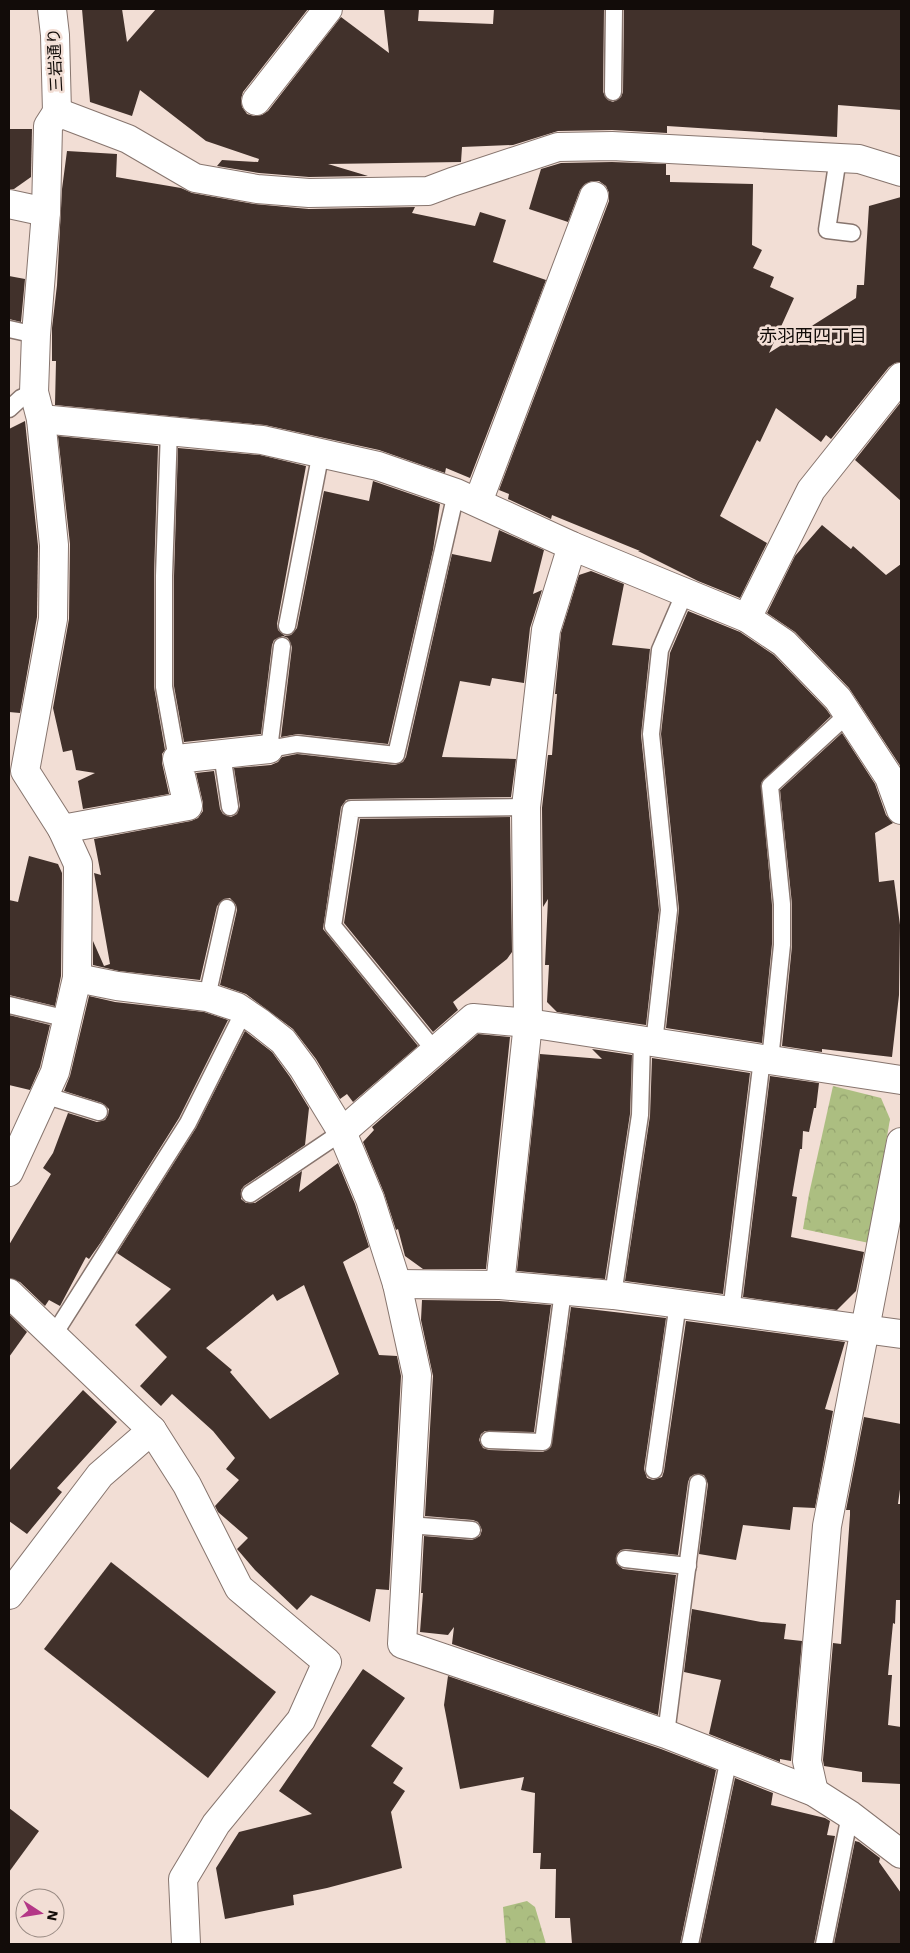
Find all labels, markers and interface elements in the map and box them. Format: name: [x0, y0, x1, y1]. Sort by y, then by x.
street label: 三岩通り: [44, 28, 66, 92]
district label: 赤羽西四丁目: [759, 325, 867, 346]
north arrow: [15, 1888, 65, 1938]
text: N: [44, 1909, 62, 1922]

